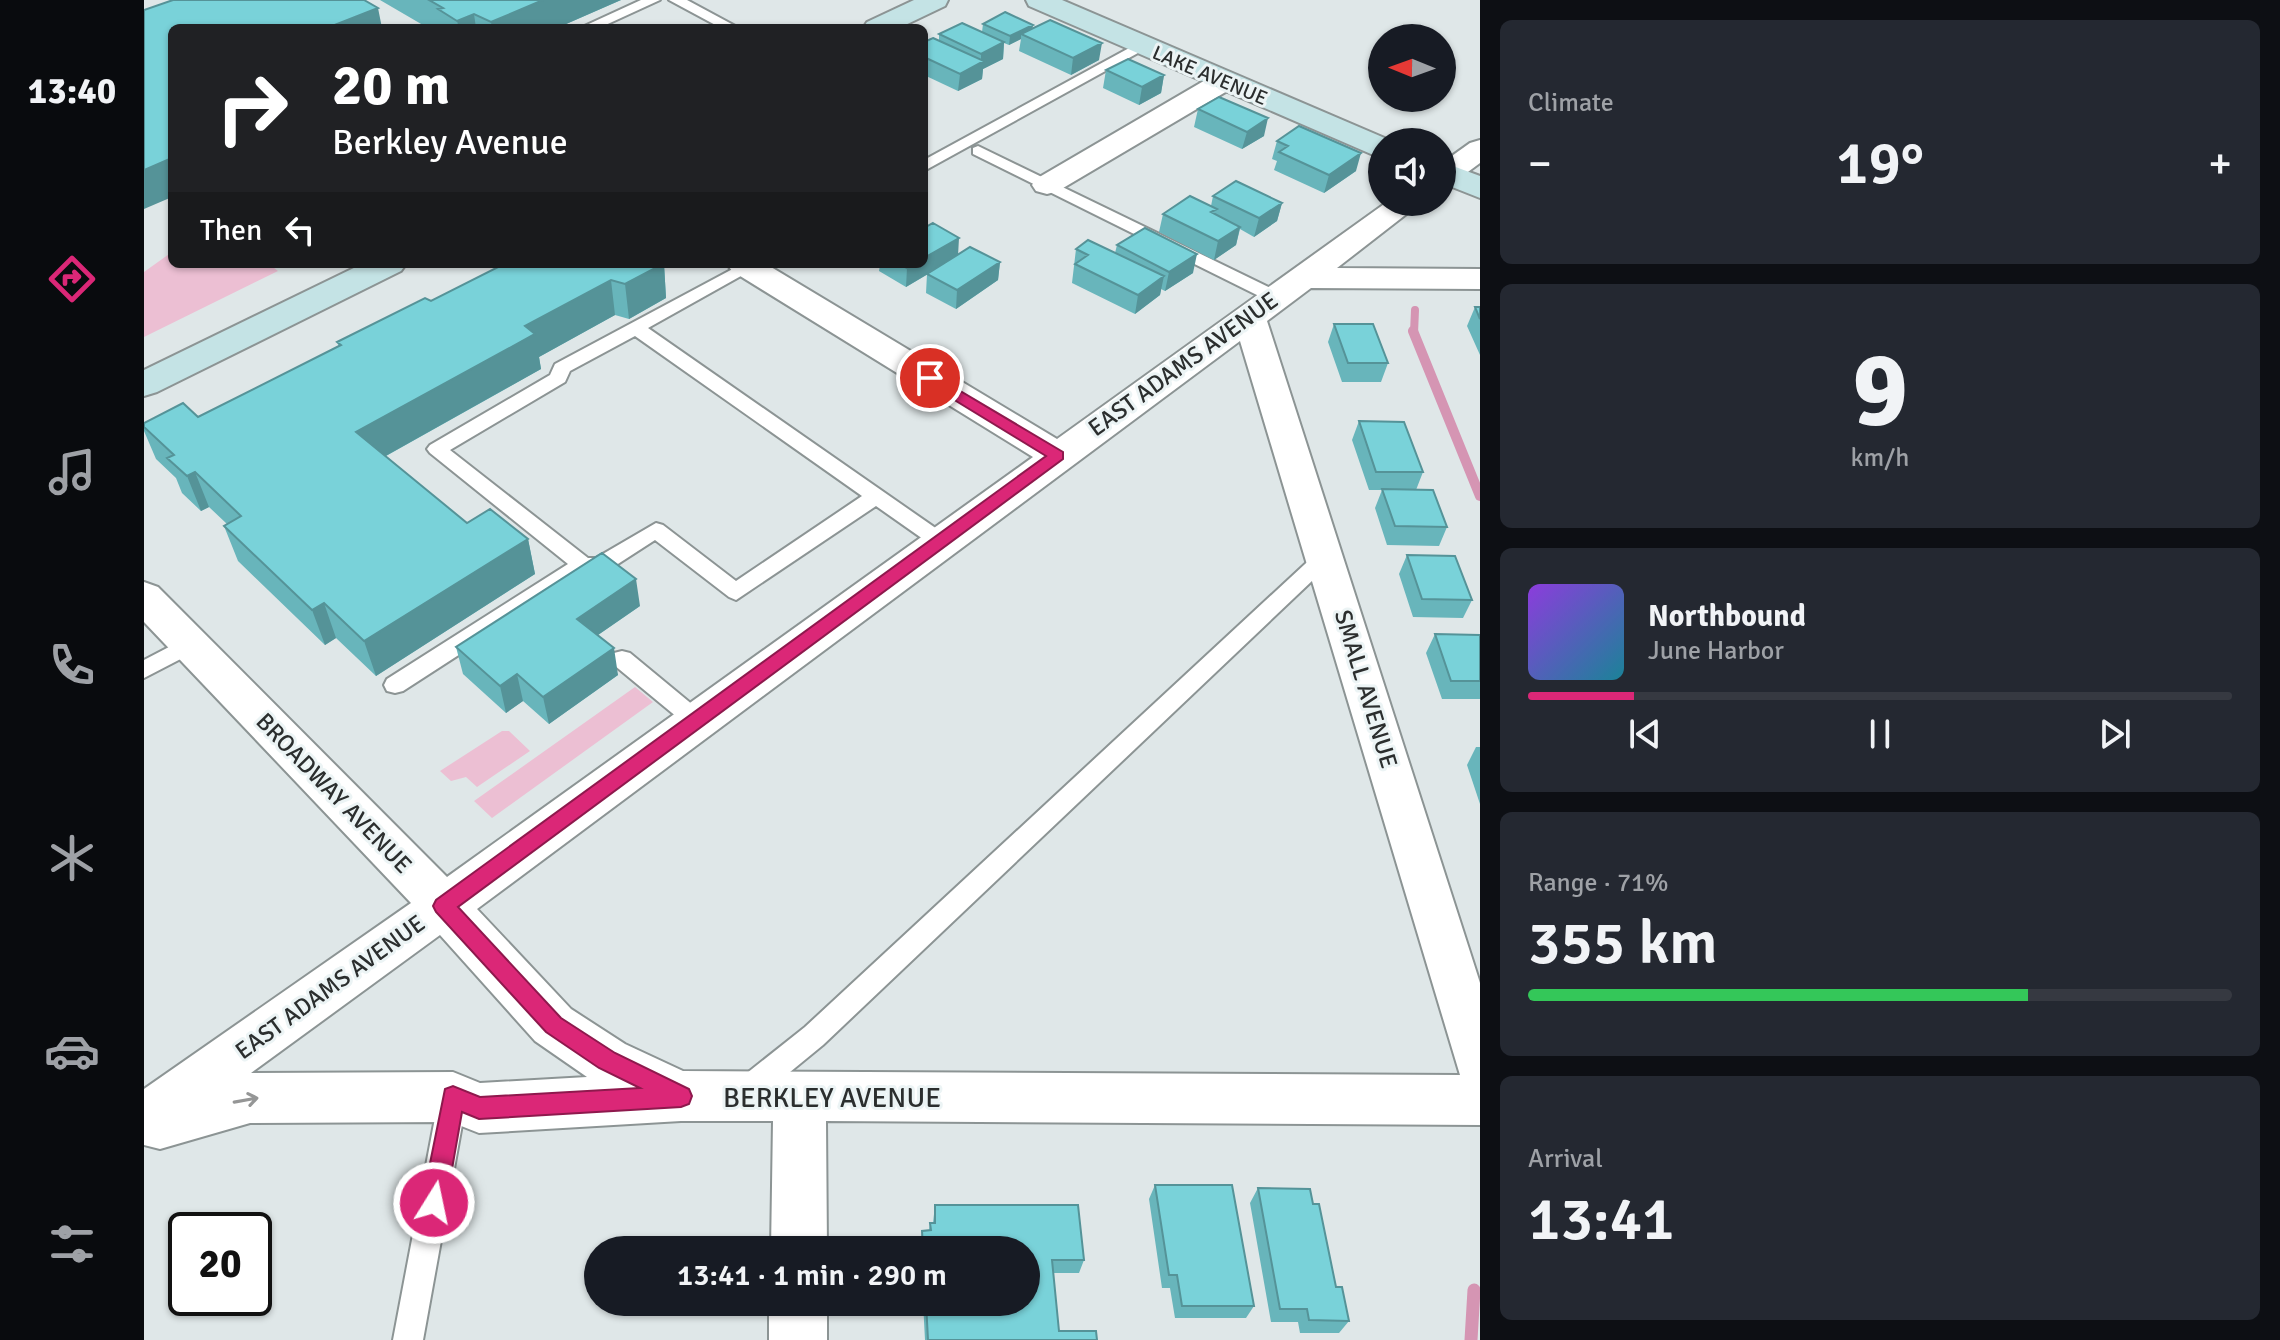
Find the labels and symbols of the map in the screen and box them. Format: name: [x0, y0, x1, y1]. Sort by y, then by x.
north arrow: [1368, 24, 1456, 112]
street label: LAKE AVENUE: [1149, 40, 1271, 111]
street label: EAST ADAMS AVENUE: [1082, 285, 1284, 443]
pin: [896, 344, 964, 412]
street label: SMALL AVENUE: [1328, 606, 1404, 772]
street label: BROADWAY AVENUE: [250, 706, 418, 880]
street label: EAST ADAMS AVENUE: [229, 908, 431, 1066]
street label: BERKLEY AVENUE: [723, 1081, 941, 1115]
one-way arrow: [232, 1091, 258, 1106]
position arrow: [392, 1161, 476, 1245]
speed limit sign: 20: [168, 1212, 272, 1316]

